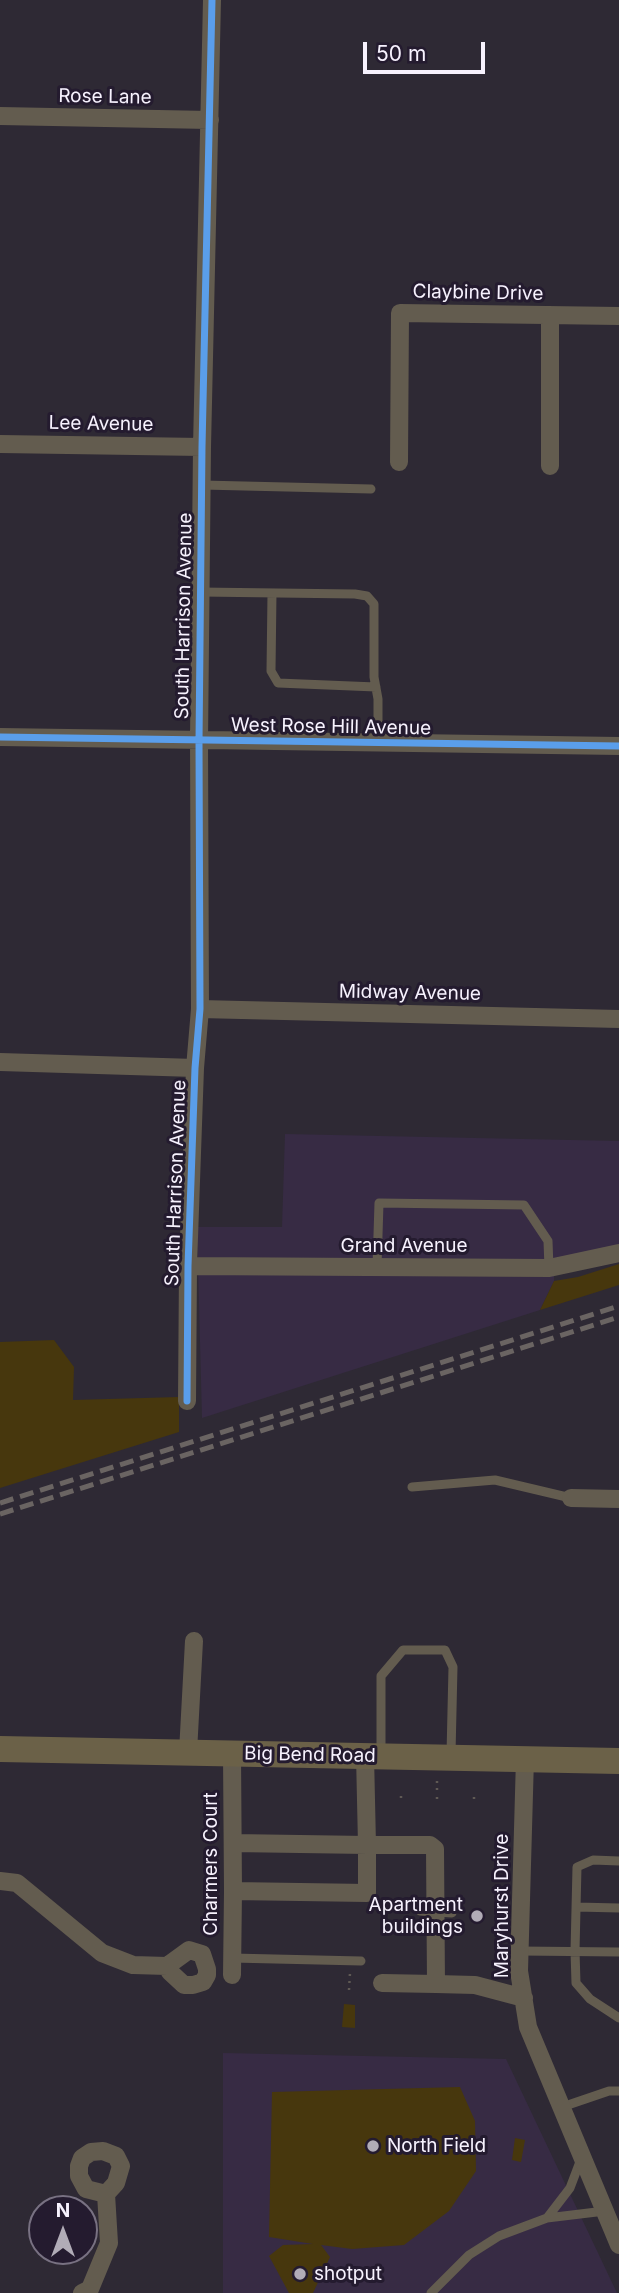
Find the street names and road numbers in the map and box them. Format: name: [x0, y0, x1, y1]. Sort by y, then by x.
street label: Rose Lane: [58, 85, 152, 109]
street label: Claybine Drive: [412, 280, 544, 306]
street label: Lee Avenue: [48, 412, 154, 436]
street label: South Harrison Avenue: [171, 512, 197, 720]
street label: West Rose Hill Avenue: [231, 714, 431, 740]
street label: Midway Avenue: [339, 980, 481, 1006]
street label: South Harrison Avenue: [161, 1079, 191, 1287]
street label: Grand Avenue: [341, 1235, 467, 1257]
street label: Big Bend Road: [244, 1742, 376, 1768]
street label: Charmers Court: [200, 1792, 222, 1936]
street label: Maryhurst Drive: [491, 1834, 513, 1978]

